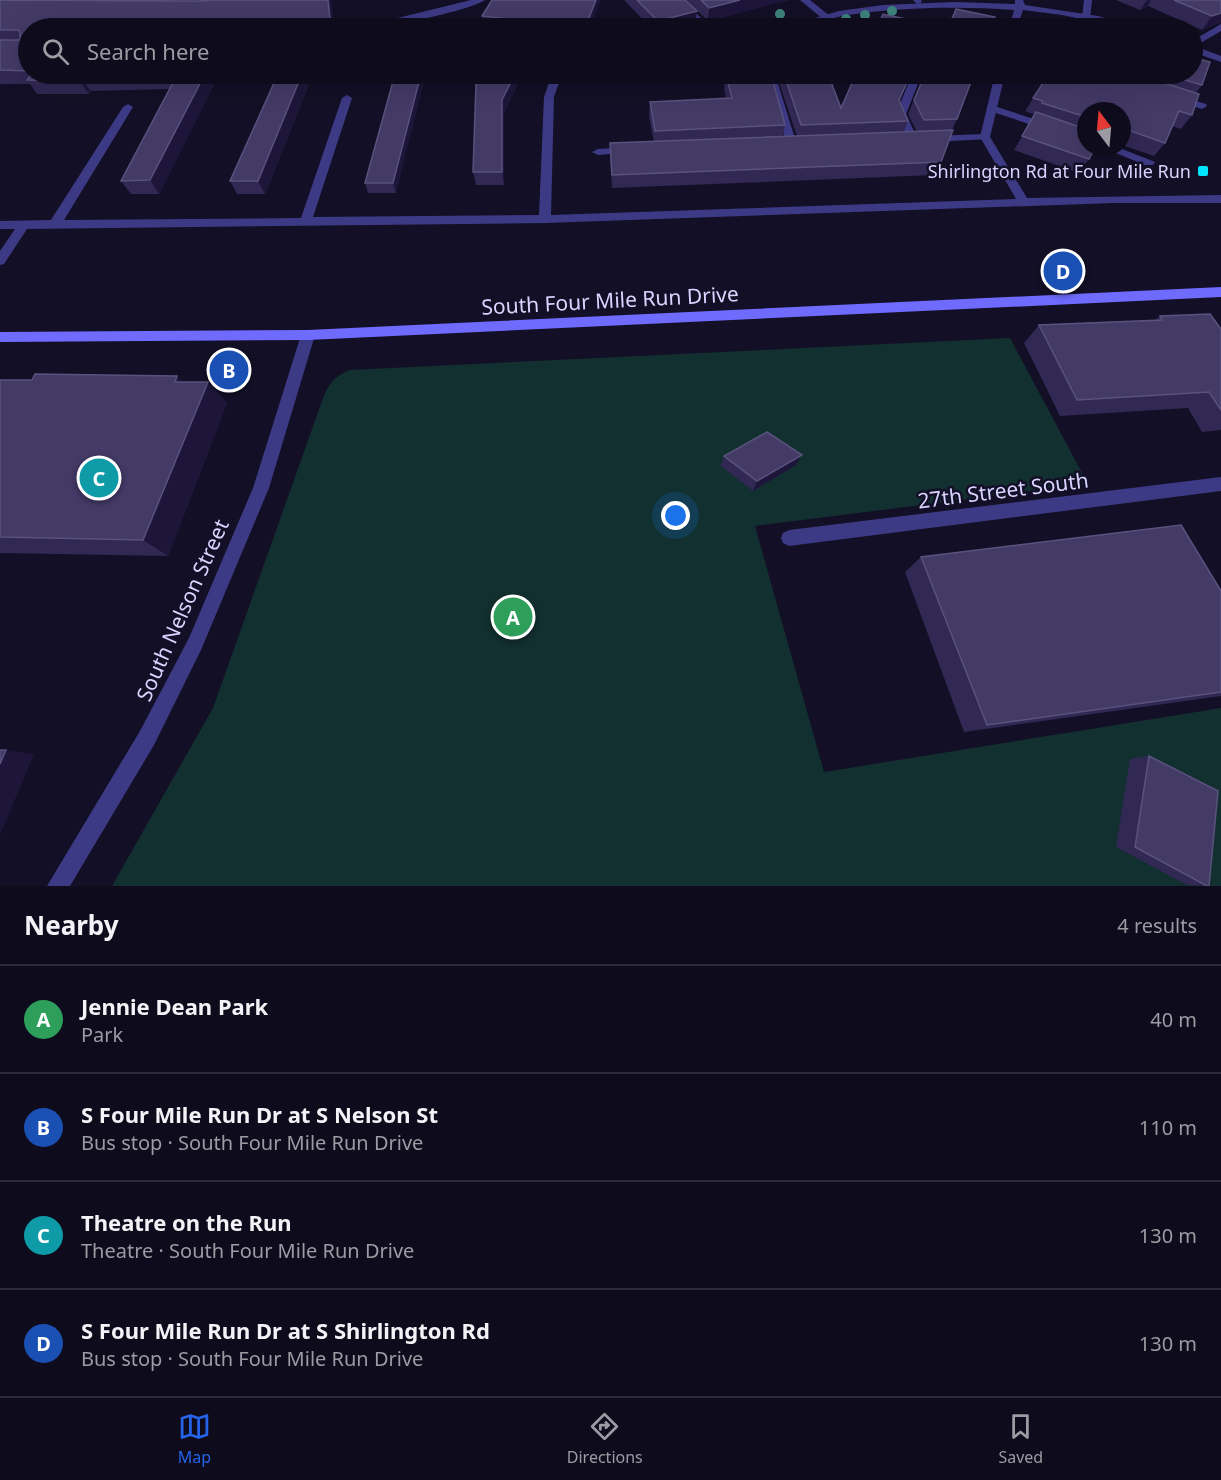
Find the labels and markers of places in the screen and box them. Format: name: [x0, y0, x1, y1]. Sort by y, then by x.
place label: Shirlington Rd at Four Mile Run: [928, 159, 1191, 183]
marker: Shirlington Rd at Four Mile Run: [1196, 164, 1210, 178]
pin: D: [1044, 248, 1082, 294]
pin: B: [210, 348, 248, 392]
pin: C: [80, 456, 118, 500]
pin: A: [494, 594, 532, 640]

